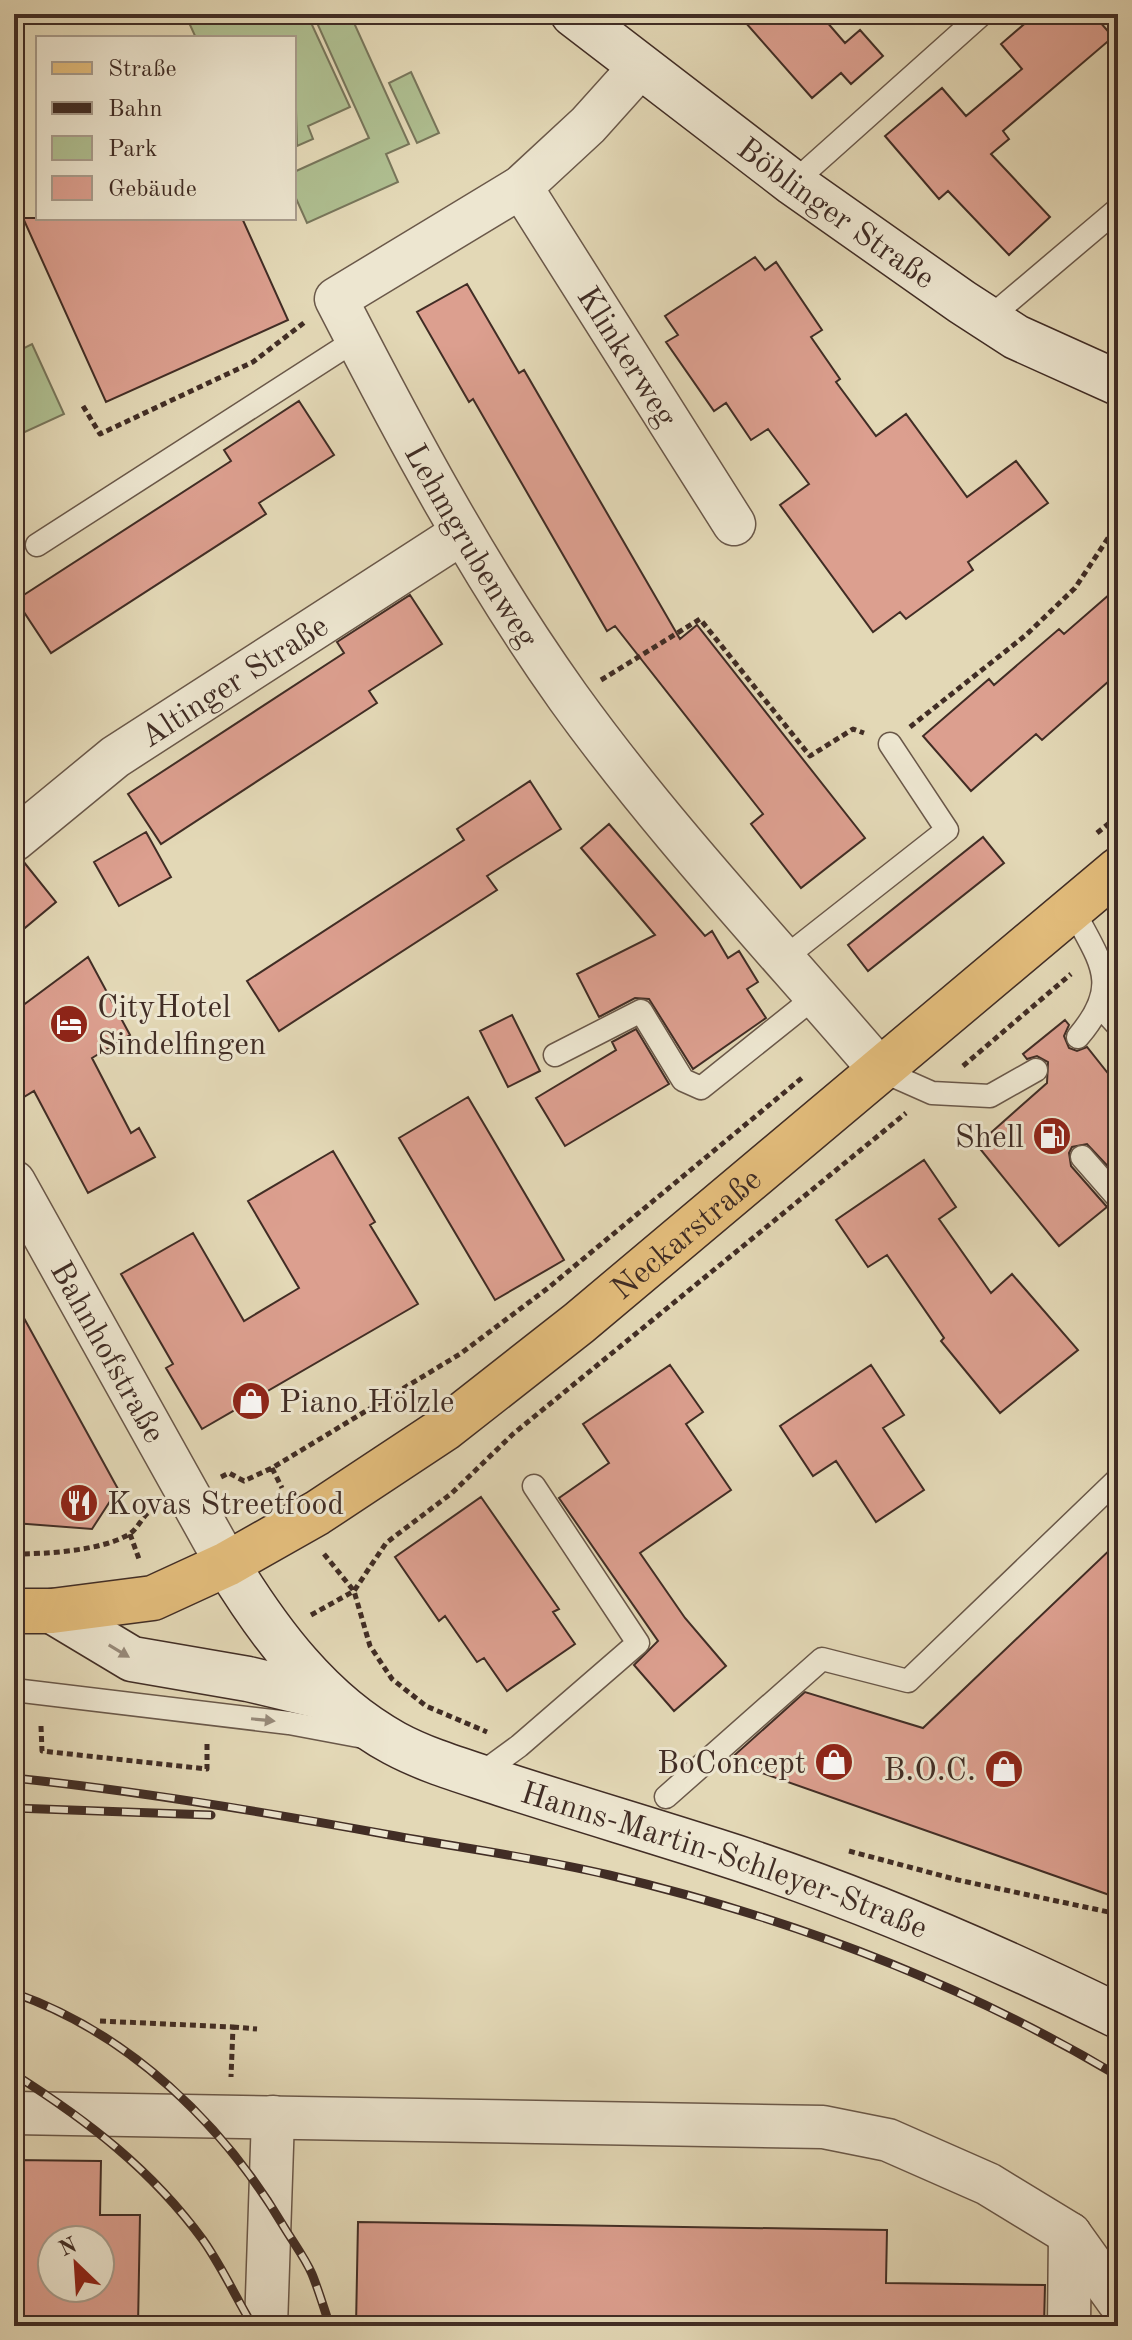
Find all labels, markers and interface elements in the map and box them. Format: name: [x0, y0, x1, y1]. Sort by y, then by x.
legend: [36, 36, 296, 220]
text: Straße: [108, 58, 177, 82]
text: Bahn: [108, 98, 162, 122]
street label: Böblinger Straße: [730, 133, 939, 296]
text: Park: [108, 138, 157, 162]
text: Gebäude: [108, 178, 197, 202]
street label: Klinkerweg: [569, 282, 681, 433]
street label: Lehmgrubenweg: [397, 440, 542, 654]
street label: Altinger Straße: [136, 611, 335, 755]
place label: CityHotel Sindelfingen: [97, 993, 266, 1062]
hotel icon: CityHotel Sindelfingen: [48, 1003, 90, 1045]
fuel station icon: Shell: [1031, 1115, 1073, 1157]
place label: Shell: [955, 1123, 1024, 1155]
street label: Neckarstraße: [607, 1164, 769, 1307]
street label: Bahnhofstraße: [43, 1257, 169, 1449]
shop icon: Piano Hölzle: [230, 1380, 272, 1422]
place label: Piano Hölzle: [279, 1388, 455, 1420]
restaurant icon: Kovas Streetfood: [58, 1482, 100, 1524]
place label: Kovas Streetfood: [107, 1490, 344, 1522]
one-way arrow: [108, 1644, 130, 1658]
one-way arrow: [251, 1714, 276, 1727]
shop icon: BoConcept: [813, 1741, 855, 1783]
shop icon: B.O.C.: [983, 1748, 1025, 1790]
place label: BoConcept: [657, 1749, 806, 1781]
place label: B.O.C.: [883, 1756, 976, 1788]
street label: Hanns-Martin-Schleyer-Straße: [516, 1778, 931, 1946]
north arrow: [36, 2224, 116, 2304]
text: N: [56, 2234, 81, 2261]

